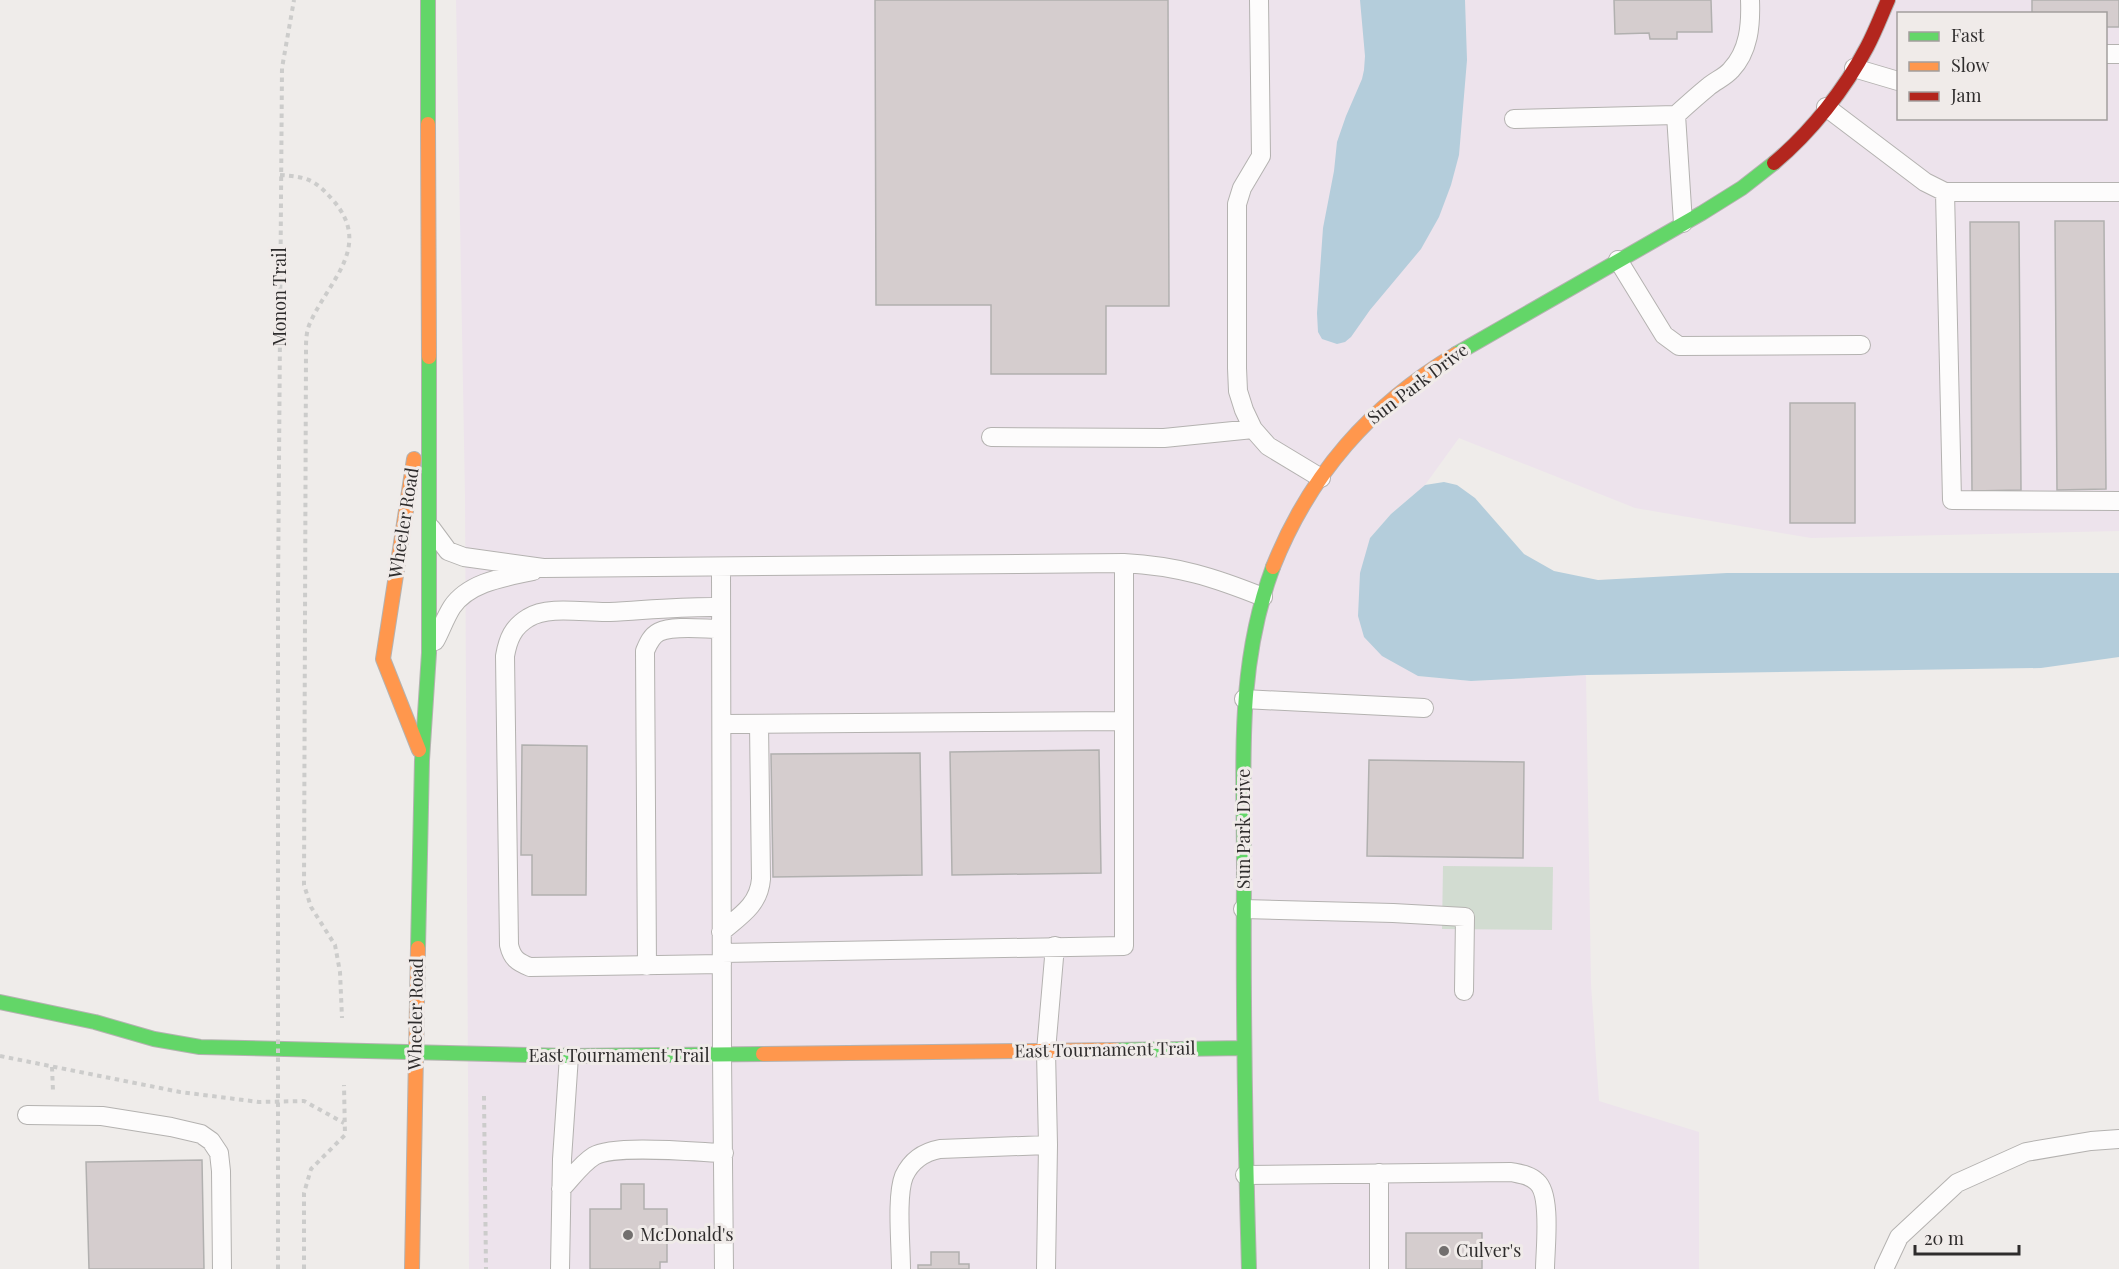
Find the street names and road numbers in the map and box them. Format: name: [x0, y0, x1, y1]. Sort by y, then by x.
street label: Monon Trail: [267, 247, 291, 347]
street label: Sun Park Drive: [1362, 337, 1473, 429]
street label: Wheeler Road: [382, 465, 424, 581]
street label: Sun Park Drive: [1231, 769, 1255, 889]
street label: Wheeler Road: [402, 957, 428, 1071]
street label: East Tournament Trail: [1014, 1035, 1196, 1063]
street label: East Tournament Trail: [528, 1043, 710, 1067]

